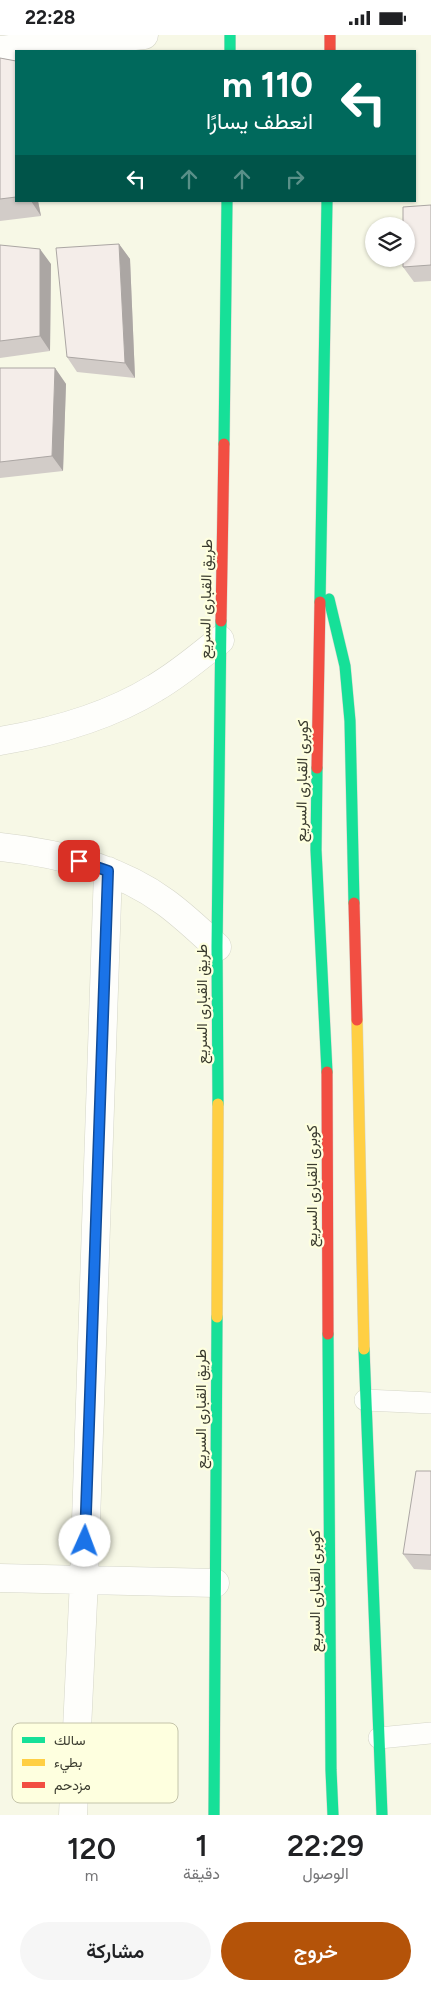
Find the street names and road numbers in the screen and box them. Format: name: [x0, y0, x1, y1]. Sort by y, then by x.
street label: طريق القبارى السريع: [196, 539, 218, 659]
street label: كوبرى القبارى السريع: [292, 719, 314, 842]
street label: طريق القبارى السريع: [193, 944, 213, 1064]
street label: كوبرى القبارى السريع: [303, 1124, 323, 1247]
street label: طريق القبارى السريع: [192, 1349, 212, 1469]
street label: كوبرى القبارى السريع: [306, 1529, 326, 1652]

